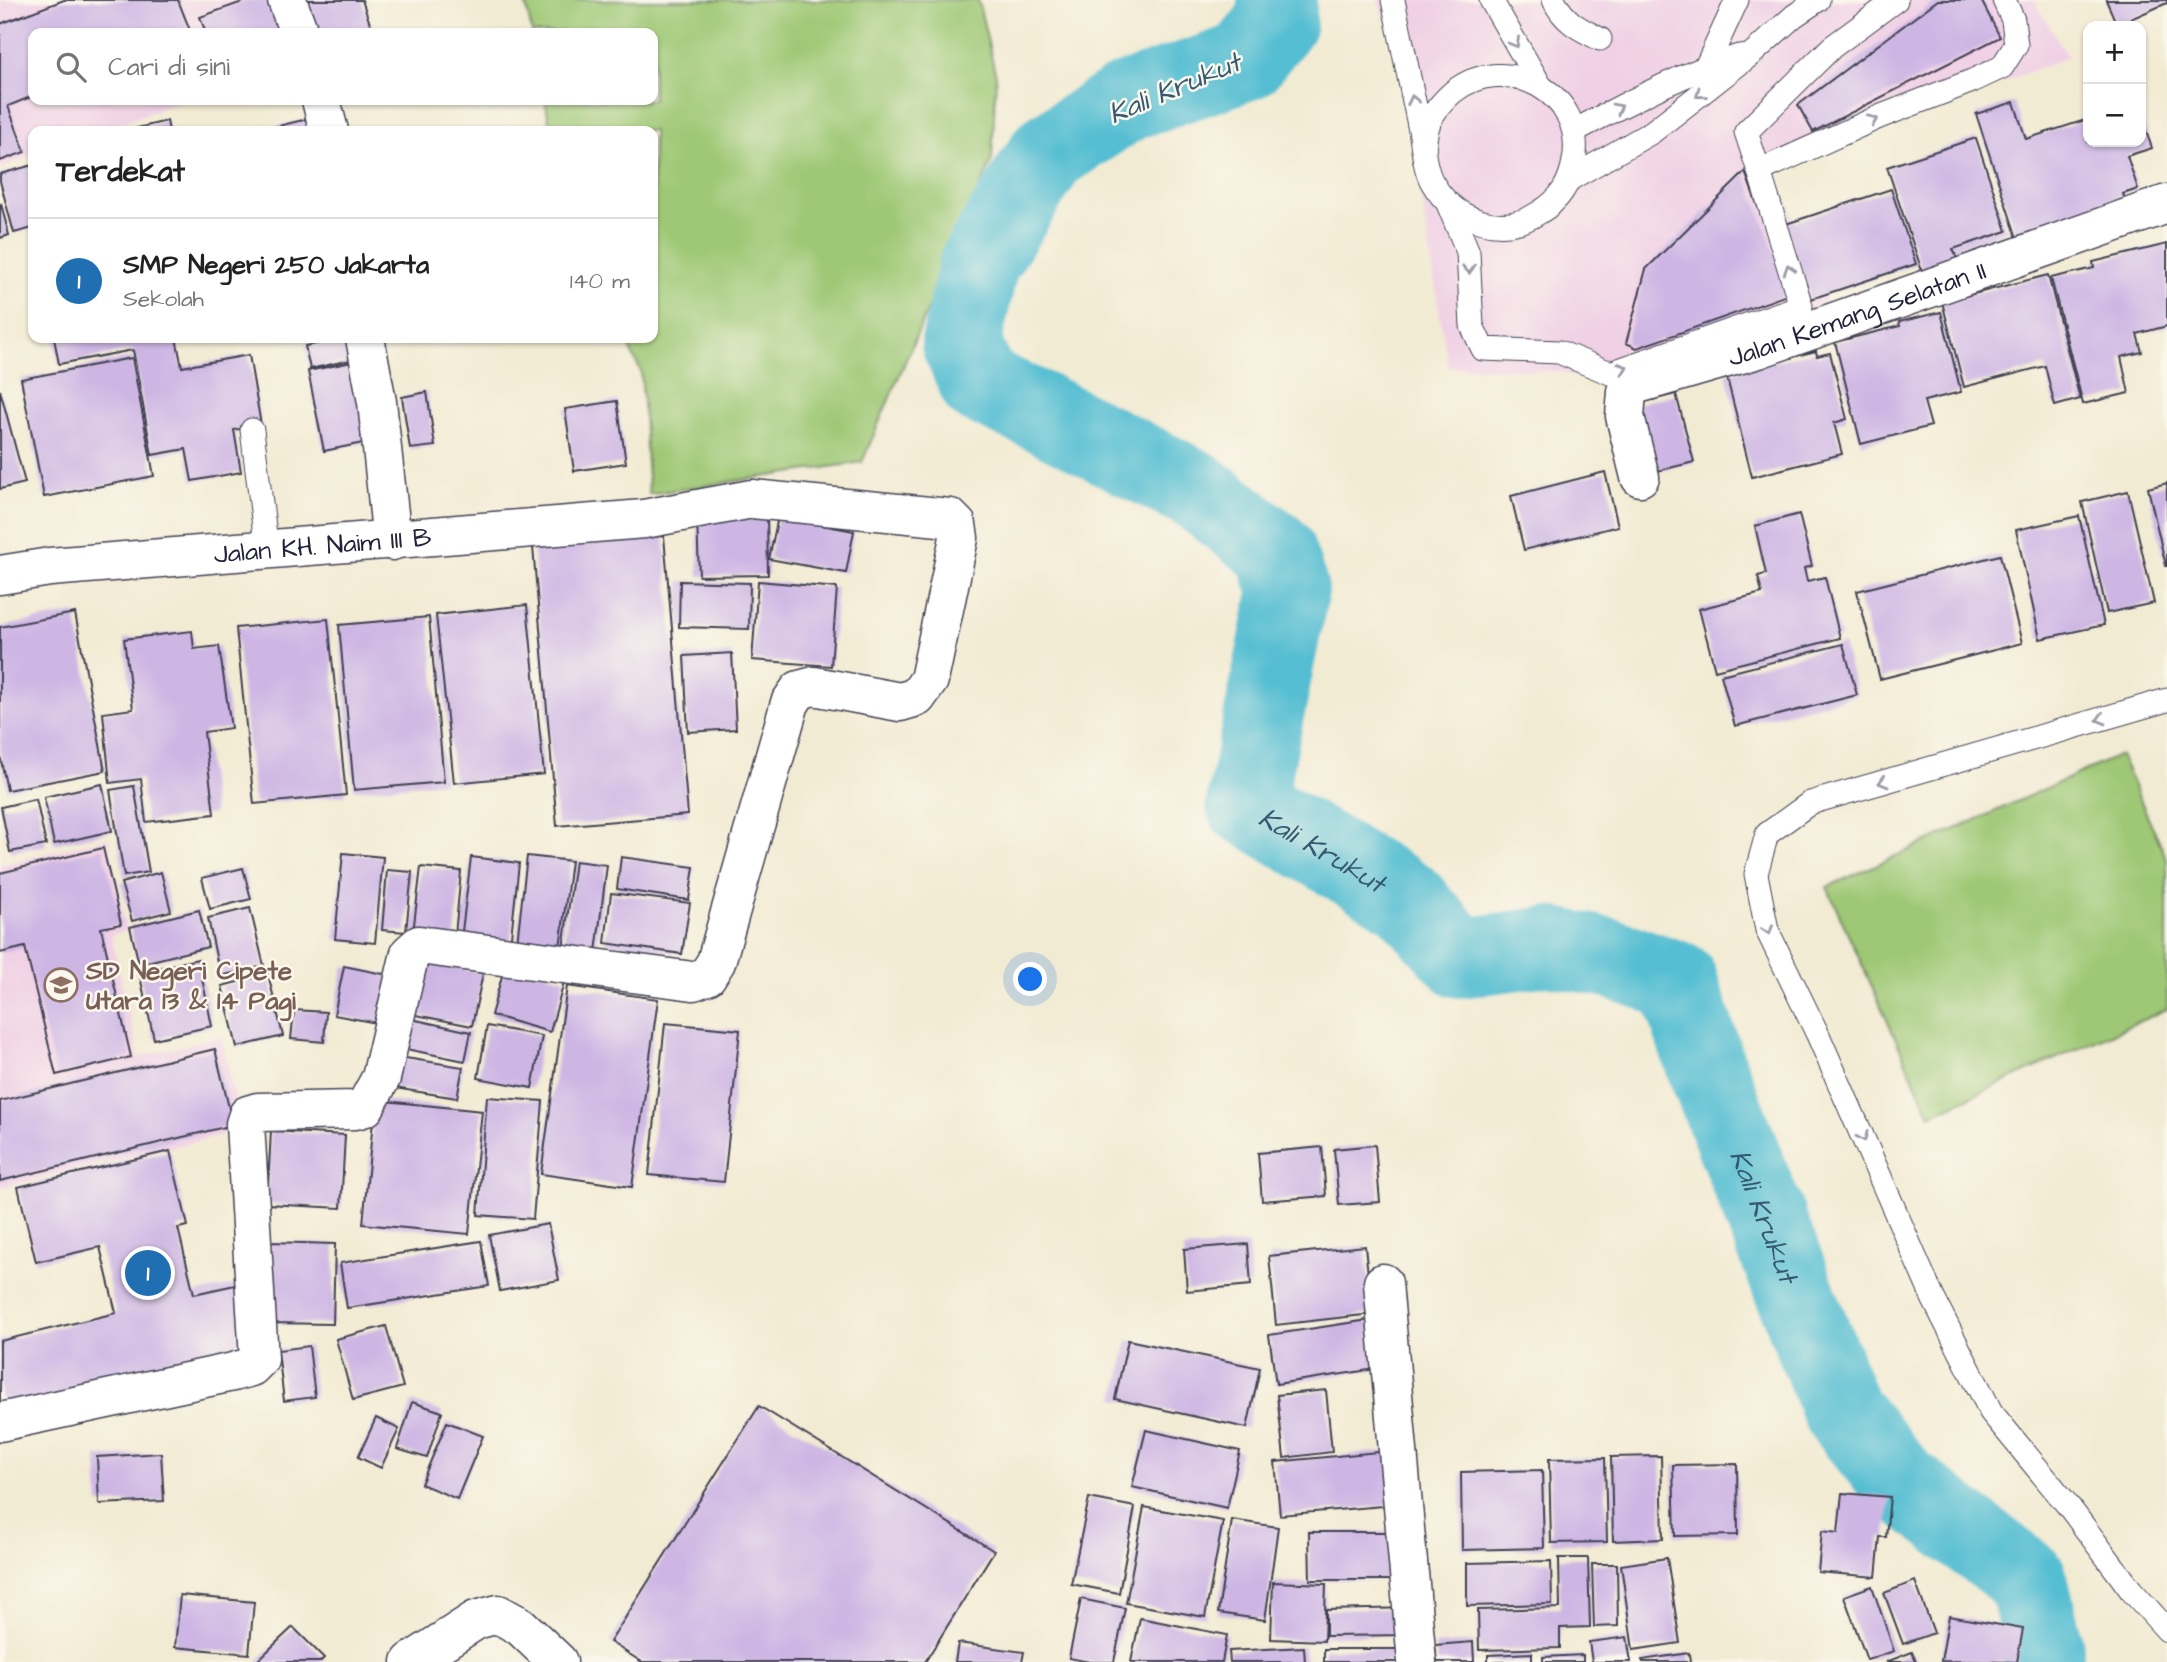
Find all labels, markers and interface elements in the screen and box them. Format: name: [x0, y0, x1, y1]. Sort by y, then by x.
map controls: [2083, 21, 2146, 147]
button: +: [2083, 21, 2146, 84]
search box: [28, 28, 658, 105]
one-way arrow: [1507, 35, 1520, 48]
water label: Kali Krukut: [1102, 42, 1249, 134]
icon: search: [52, 48, 90, 86]
text: Cari di sini: [108, 49, 230, 85]
button: −: [2083, 84, 2146, 147]
one-way arrow: [1696, 86, 1708, 99]
one-way arrow: [1407, 94, 1422, 106]
one-way arrow: [1611, 102, 1624, 116]
one-way arrow: [1866, 114, 1878, 128]
text: Terdekat: [56, 151, 185, 193]
text: SMP Negeri 250 Jakarta: [123, 247, 429, 283]
street label: Jalan Kemang Selatan II: [1724, 253, 1991, 376]
one-way arrow: [1461, 263, 1476, 274]
one-way arrow: [1783, 263, 1798, 275]
text: 1: [78, 265, 80, 297]
text: 140 m: [570, 265, 630, 297]
text: Sekolah: [123, 283, 204, 315]
one-way arrow: [1616, 362, 1629, 376]
street label: Jalan KH. Naim III B: [212, 519, 433, 573]
one-way arrow: [2096, 711, 2108, 726]
one-way arrow: [1877, 774, 1889, 789]
water label: Kali Krukut: [1251, 799, 1395, 904]
one-way arrow: [1760, 923, 1774, 935]
place label: SD Negeri Cipete Utara 13 & 14 Pagi: [85, 953, 296, 1022]
your location: [1013, 962, 1047, 996]
school or university icon: SD Negeri Cipete Utara 13 & 14 Pagi: [42, 966, 80, 1004]
one-way arrow: [1855, 1129, 1869, 1142]
water label: Kali Krukut: [1720, 1144, 1808, 1291]
pin: 1: [125, 1247, 171, 1299]

